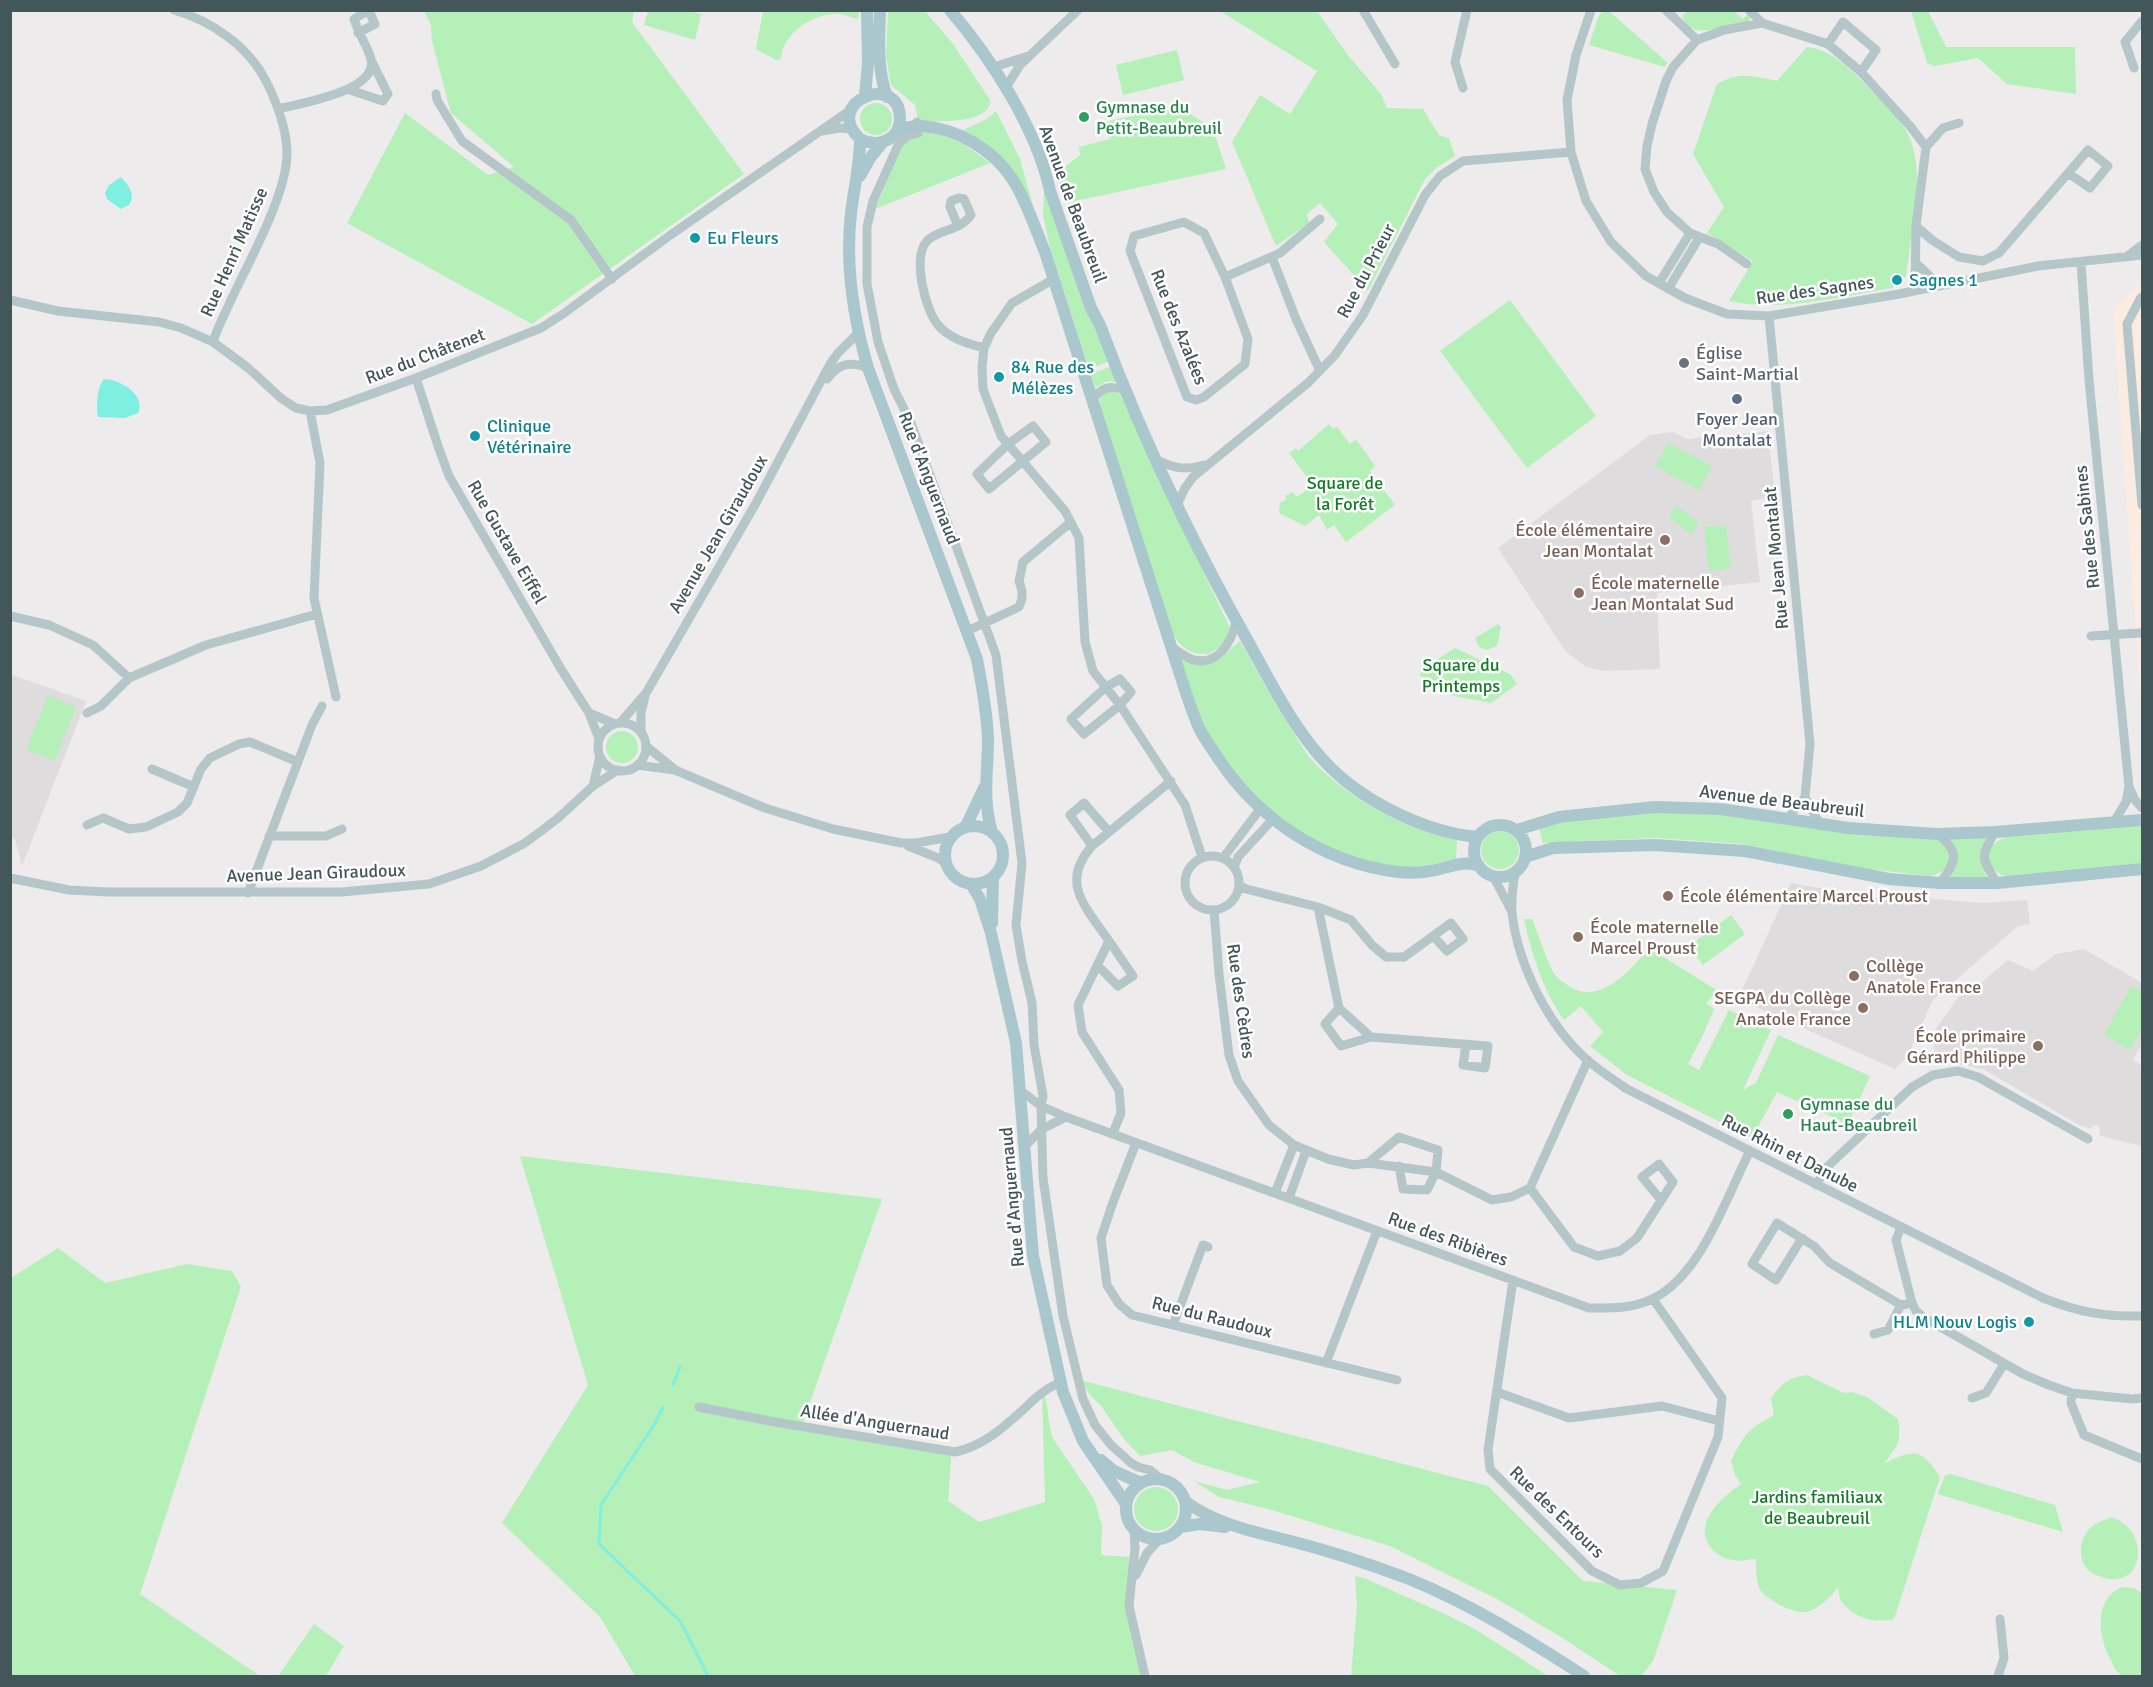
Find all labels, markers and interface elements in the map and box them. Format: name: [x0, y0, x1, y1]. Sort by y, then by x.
place label: Gymnase du Petit-Beaubreuil: [1096, 96, 1222, 139]
marker: Gymnase du Petit-Beaubreuil: [1077, 110, 1091, 124]
street label: Avenue de Beaubreuil: [1034, 122, 1112, 286]
street label: Rue Henri Matisse: [196, 184, 272, 320]
street label: Rue du Prieur: [1332, 220, 1400, 322]
place label: Eu Fleurs: [707, 227, 779, 249]
marker: Eu Fleurs: [688, 231, 702, 245]
street label: Rue des Azalées: [1146, 266, 1212, 388]
place label: Sagnes 1: [1909, 269, 1978, 291]
street label: Rue des Sagnes: [1755, 271, 1875, 309]
marker: Sagnes 1: [1890, 273, 1904, 287]
street label: Rue du Châtenet: [362, 323, 488, 389]
place label: Église Saint-Martial: [1696, 342, 1799, 385]
place label: 84 Rue des Mélèzes: [1011, 356, 1094, 399]
marker: Église Saint-Martial: [1677, 356, 1691, 370]
marker: 84 Rue des Mélèzes: [992, 370, 1006, 384]
marker: Foyer Jean Montalat: [1730, 392, 1744, 406]
street label: Rue d'Anguernaud: [894, 408, 964, 548]
place label: Foyer Jean Montalat: [1696, 408, 1778, 451]
place label: Clinique Vétérinaire: [487, 415, 572, 458]
marker: Clinique Vétérinaire: [468, 429, 482, 443]
street label: Avenue Jean Giraudoux: [664, 450, 773, 617]
street label: Rue des Sabines: [2070, 464, 2104, 590]
park label: Square de la Forêt: [1307, 472, 1383, 515]
street label: Rue Gustave Eiffel: [463, 476, 551, 608]
street label: Rue Jean Montalat: [1759, 486, 1793, 630]
place label: École élémentaire Jean Montalat: [1515, 519, 1653, 562]
marker: École élémentaire Jean Montalat: [1658, 533, 1672, 547]
place label: École maternelle Jean Montalat Sud: [1591, 572, 1734, 615]
marker: École maternelle Jean Montalat Sud: [1572, 586, 1586, 600]
park label: Square du Printemps: [1422, 654, 1500, 697]
street label: Avenue de Beaubreuil: [1698, 780, 1866, 822]
street label: Avenue Jean Giraudoux: [226, 859, 407, 887]
place label: École élémentaire Marcel Proust: [1680, 885, 1928, 907]
marker: École élémentaire Marcel Proust: [1661, 889, 1675, 903]
place label: École maternelle Marcel Proust: [1590, 916, 1719, 959]
marker: École maternelle Marcel Proust: [1571, 930, 1585, 944]
street label: Rue des Cèdres: [1222, 942, 1260, 1060]
place label: Collège Anatole France: [1866, 955, 1981, 998]
marker: Collège Anatole France: [1847, 969, 1861, 983]
place label: SEGPA du Collège Anatole France: [1714, 987, 1851, 1030]
marker: SEGPA du Collège Anatole France: [1856, 1001, 1870, 1015]
place label: École primaire Gérard Philippe: [1907, 1025, 2026, 1068]
marker: École primaire Gérard Philippe: [2031, 1039, 2045, 1053]
place label: Gymnase du Haut-Beaubreil: [1800, 1093, 1918, 1136]
marker: Gymnase du Haut-Beaubreil: [1781, 1107, 1795, 1121]
street label: Rue Rhin et Danube: [1718, 1109, 1862, 1197]
street label: Rue d'Anguernaud: [995, 1126, 1029, 1268]
street label: Rue des Ribières: [1385, 1207, 1511, 1271]
street label: Rue du Raudoux: [1150, 1291, 1275, 1343]
place label: HLM Nouv Logis: [1893, 1311, 2017, 1333]
marker: HLM Nouv Logis: [2022, 1315, 2036, 1329]
street label: Allée d'Anguernaud: [799, 1399, 951, 1445]
street label: Rue des Entours: [1505, 1461, 1609, 1563]
park label: Jardins familiaux de Beaubreuil: [1752, 1486, 1883, 1529]

